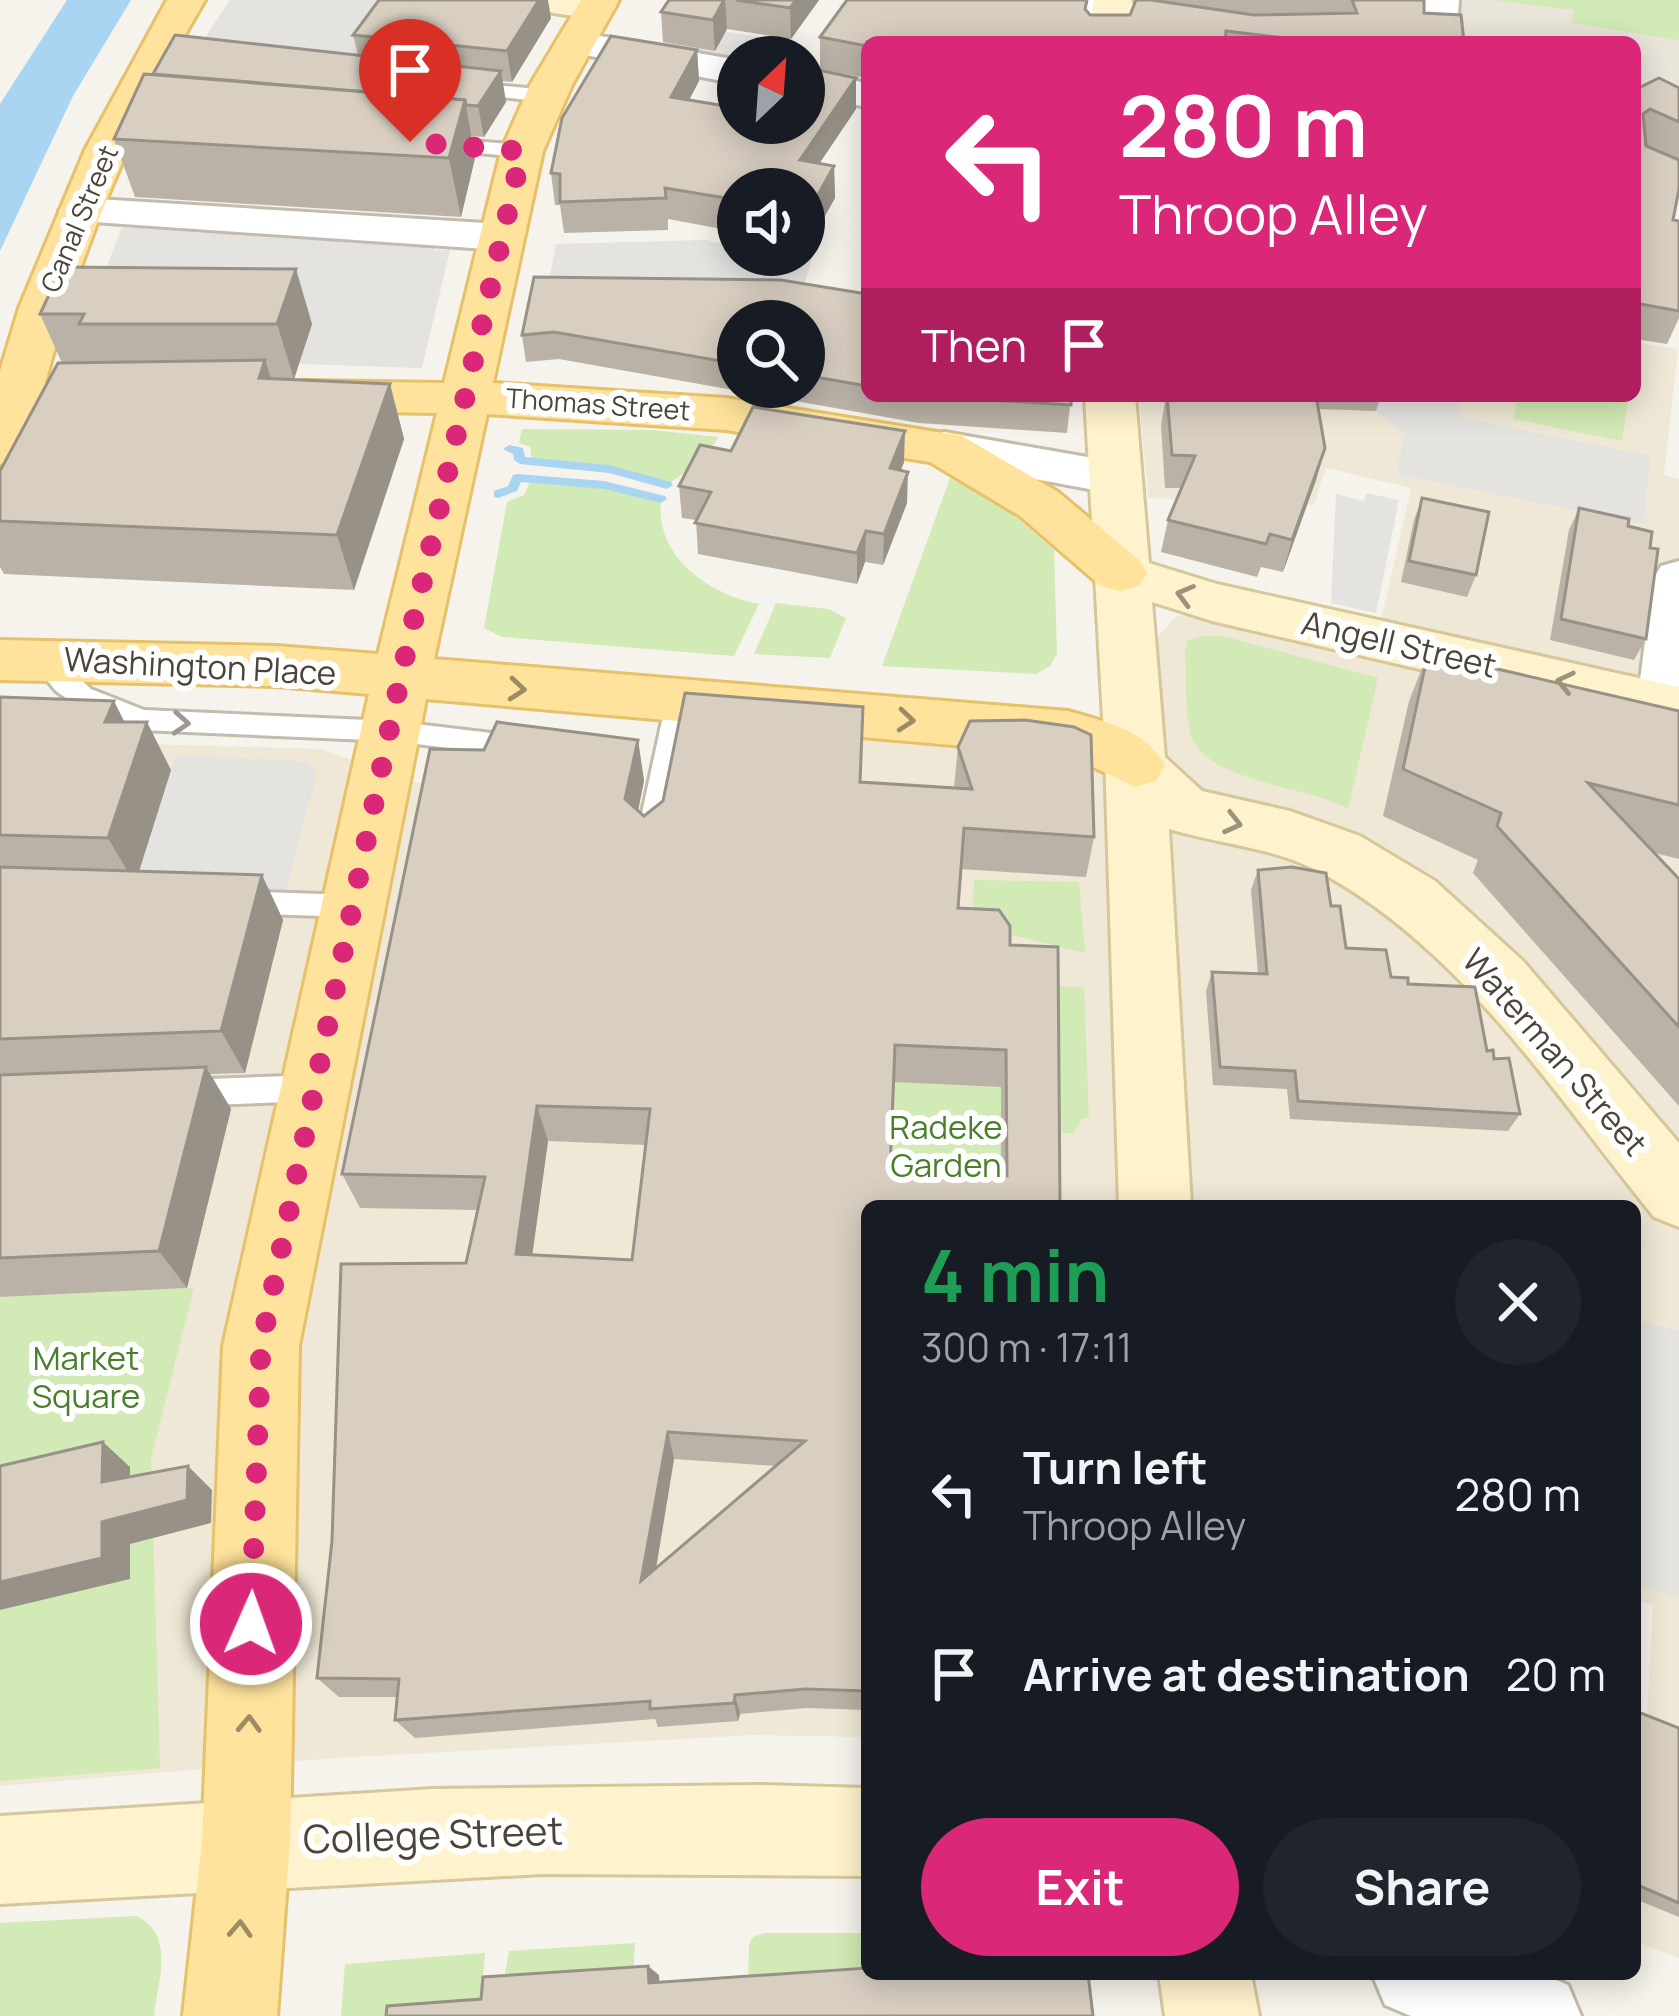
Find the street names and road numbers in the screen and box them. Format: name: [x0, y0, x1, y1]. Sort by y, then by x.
street label: Canal Street: [31, 139, 126, 298]
street label: Thomas Street: [505, 379, 692, 428]
street label: Angell Street: [1297, 599, 1501, 688]
street label: Washington Place: [63, 636, 337, 695]
street label: Waterman Street: [1453, 938, 1658, 1165]
street label: College Street: [302, 1802, 564, 1866]

